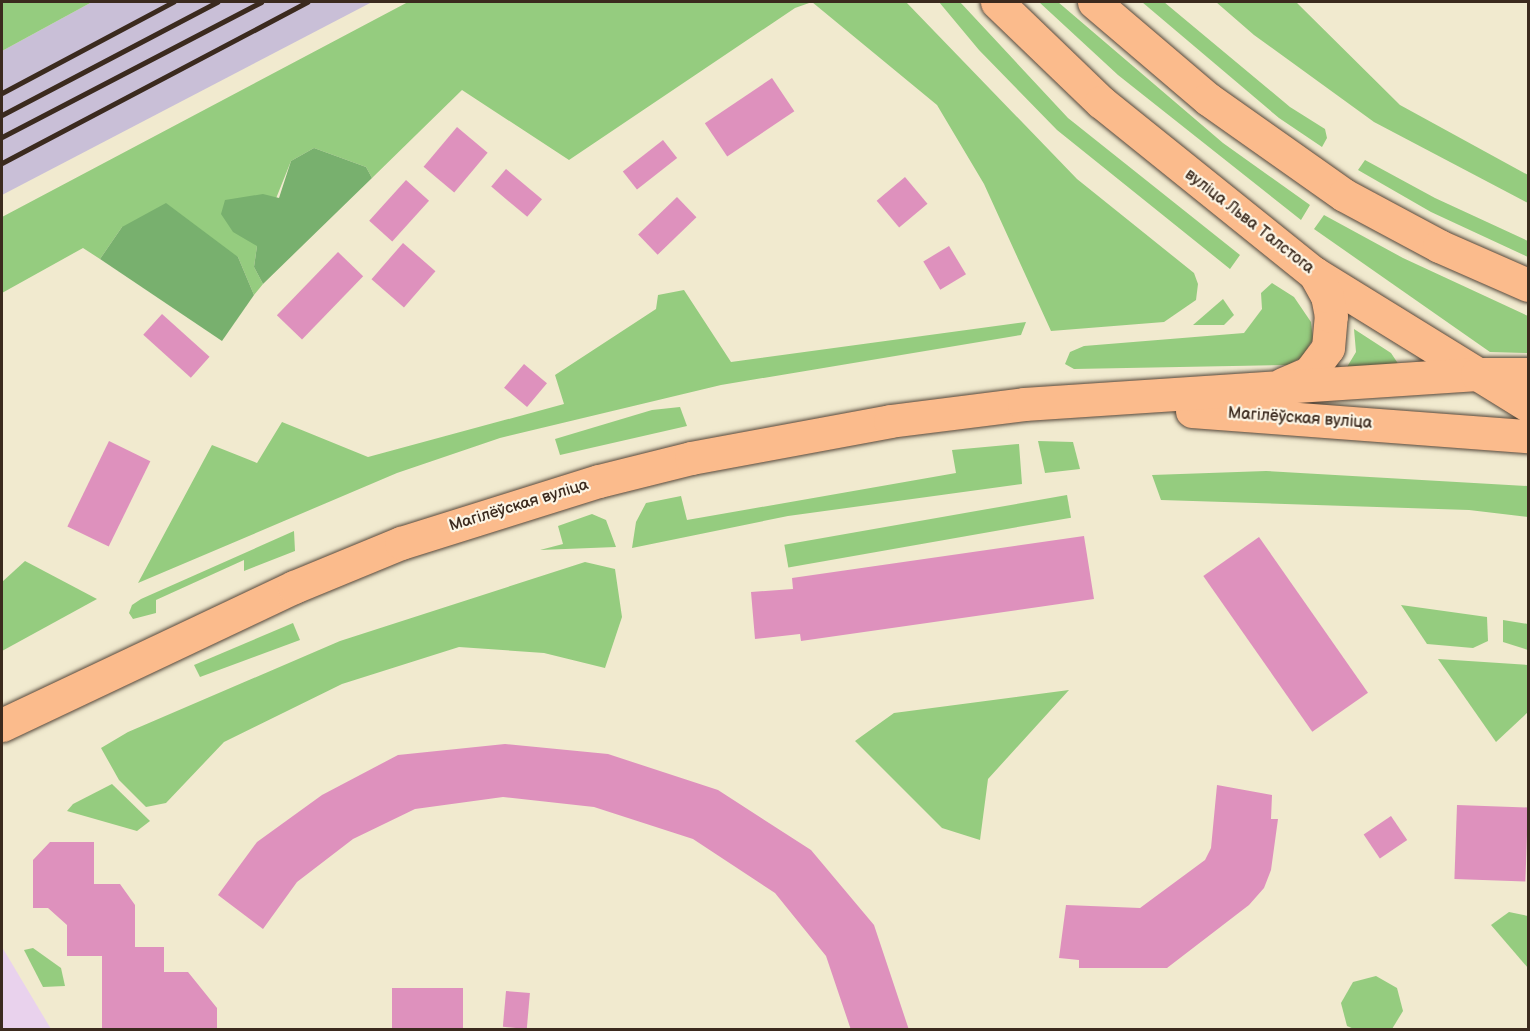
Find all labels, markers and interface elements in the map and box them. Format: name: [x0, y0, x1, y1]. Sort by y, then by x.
street label: вуліца Льва Талстога: [1181, 166, 1317, 278]
street label: Магілёўская вуліца: [1227, 404, 1373, 434]
street label: Магілёўская вуліца: [447, 476, 591, 536]

